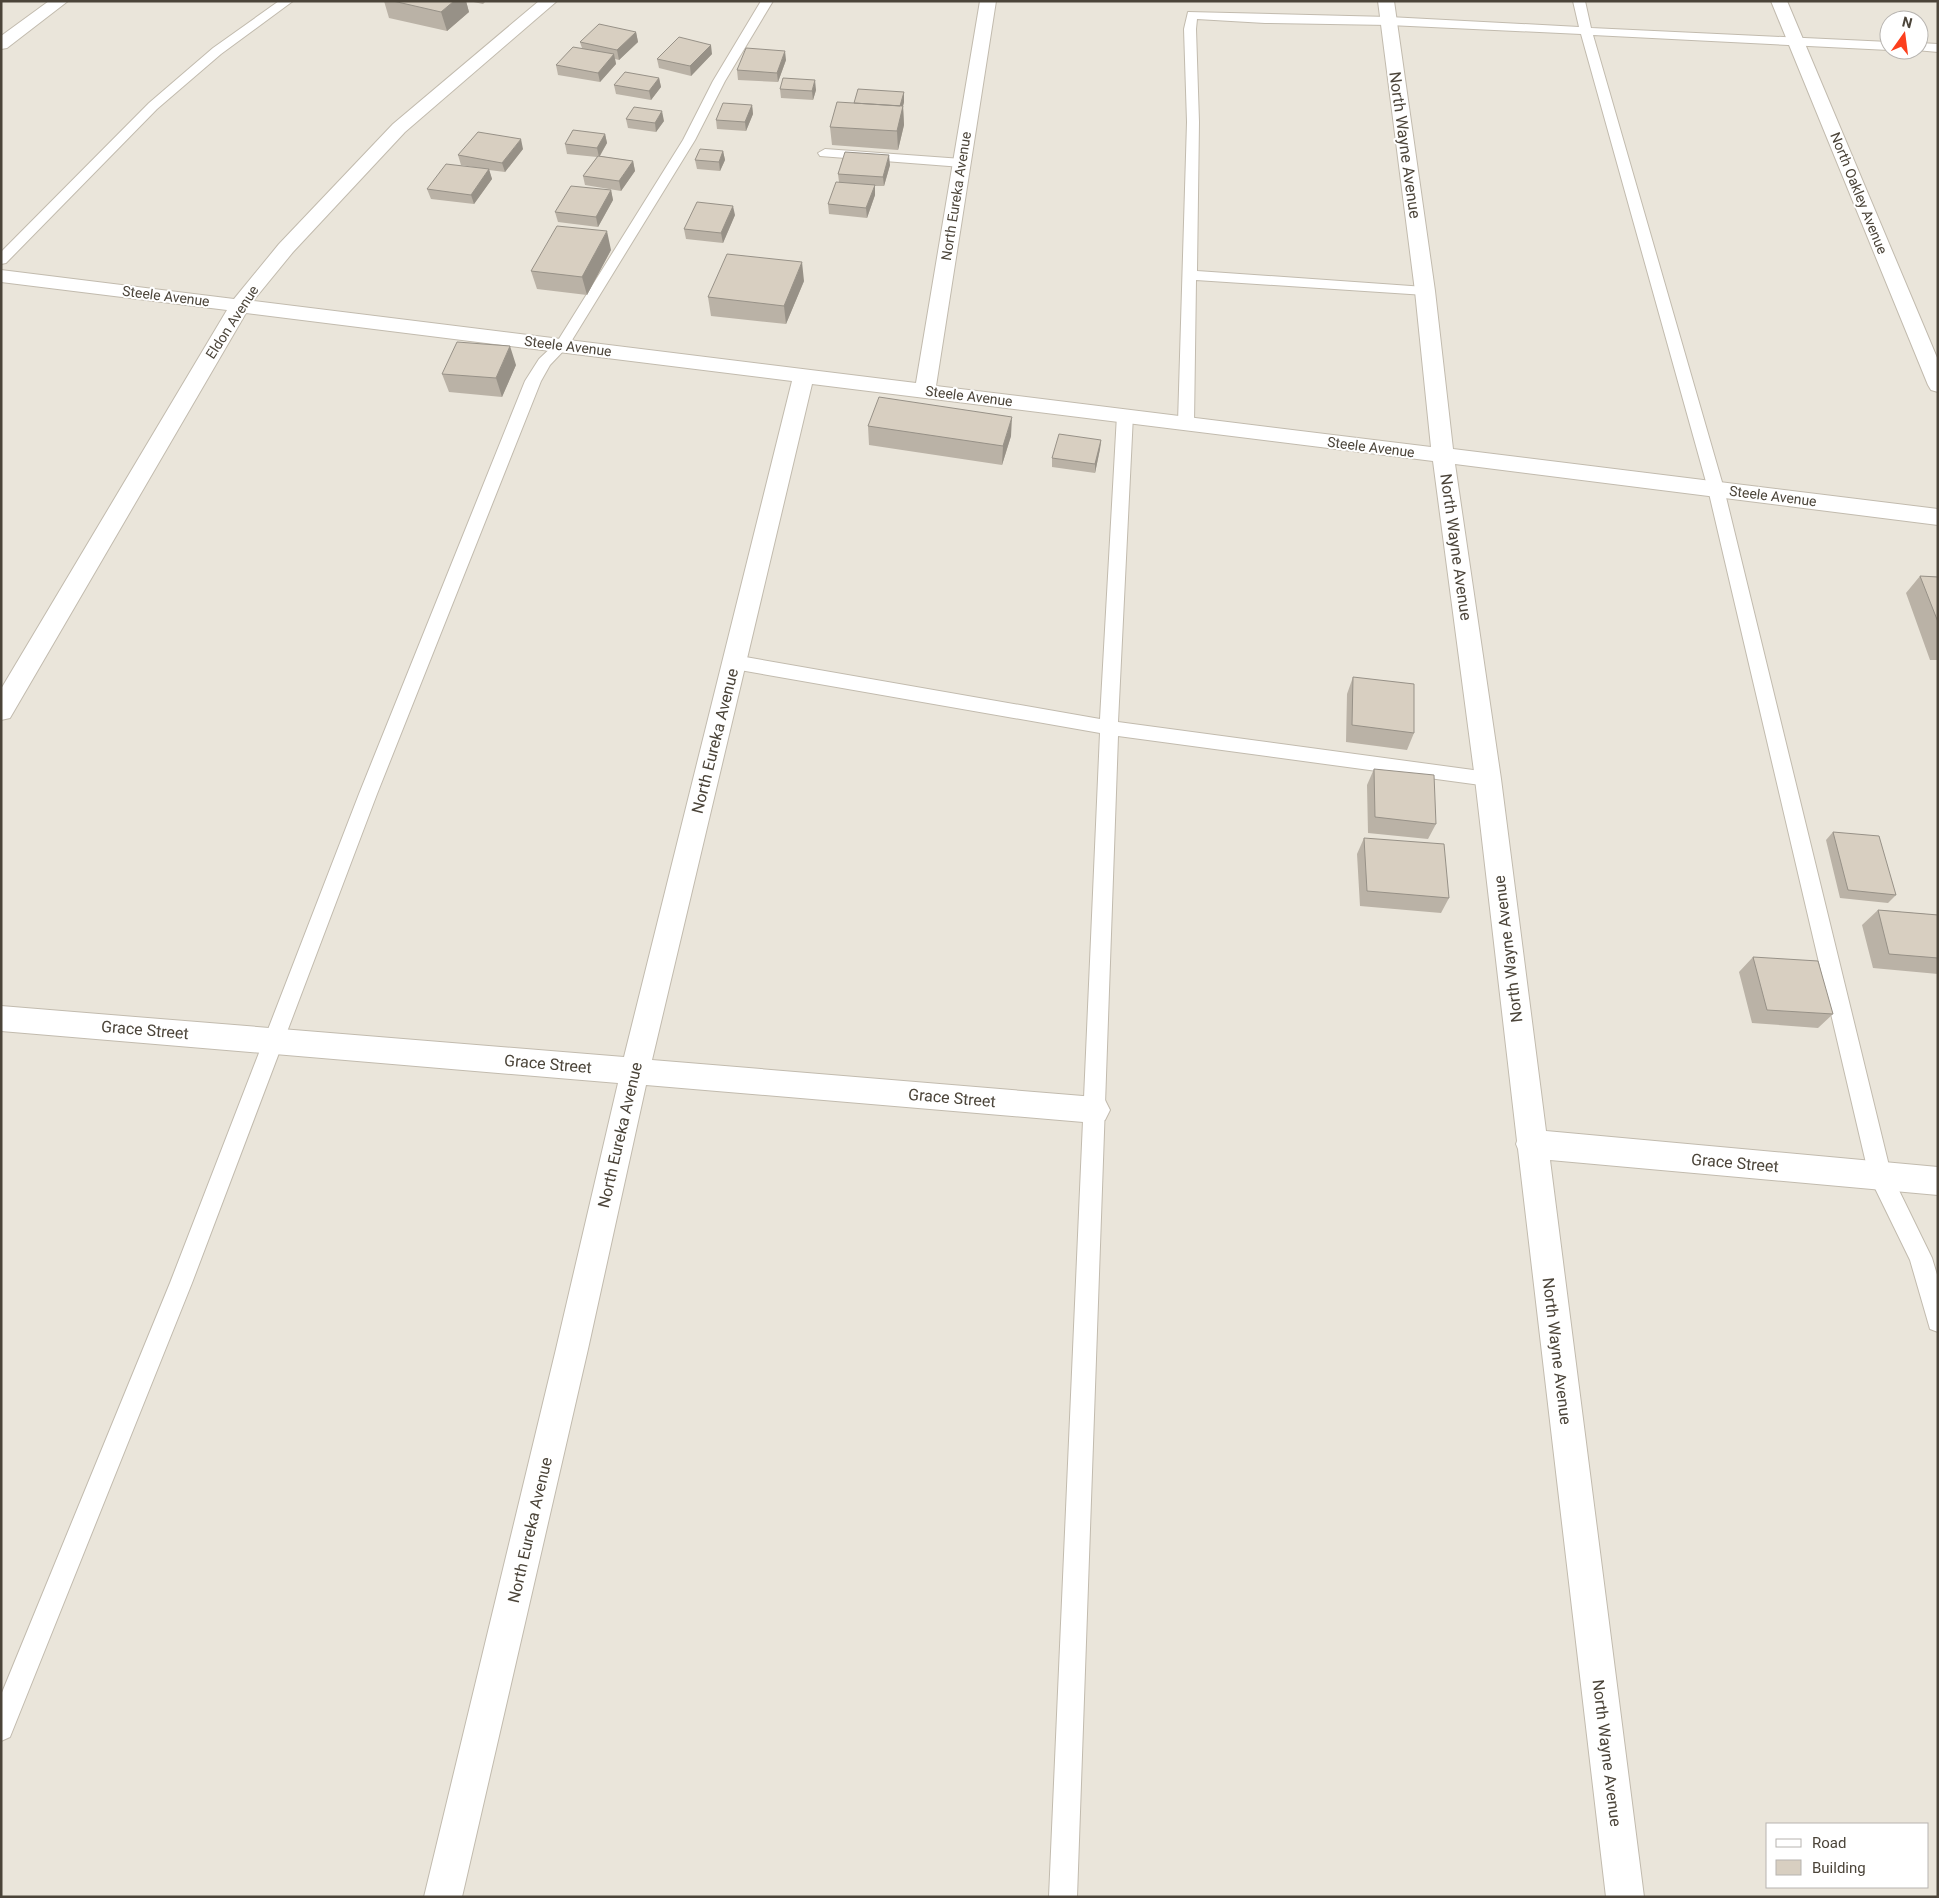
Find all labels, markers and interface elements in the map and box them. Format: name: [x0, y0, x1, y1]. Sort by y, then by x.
north arrow: [1879, 10, 1929, 60]
text: N: [1900, 13, 1914, 31]
street label: North Wayne Avenue: [1385, 70, 1425, 220]
street label: North Eureka Avenue: [938, 130, 974, 262]
street label: North Oakley Avenue: [1827, 130, 1891, 256]
street label: Eldon Avenue: [202, 282, 262, 362]
street label: Steele Avenue: [121, 283, 211, 309]
street label: Steele Avenue: [523, 333, 613, 359]
street label: Steele Avenue: [924, 383, 1014, 409]
street label: Steele Avenue: [1326, 434, 1416, 460]
street label: North Wayne Avenue: [1436, 472, 1476, 622]
street label: Steele Avenue: [1728, 483, 1818, 509]
street label: North Eureka Avenue: [688, 666, 742, 816]
street label: North Wayne Avenue: [1490, 874, 1526, 1024]
street label: Grace Street: [100, 1017, 190, 1043]
street label: Grace Street: [503, 1051, 593, 1077]
street label: North Eureka Avenue: [594, 1060, 646, 1210]
street label: Grace Street: [907, 1085, 997, 1111]
street label: Grace Street: [1690, 1150, 1780, 1176]
street label: North Wayne Avenue: [1539, 1276, 1575, 1426]
street label: North Eureka Avenue: [504, 1455, 556, 1605]
street label: North Wayne Avenue: [1589, 1678, 1625, 1828]
legend: [1766, 1823, 1929, 1888]
text: Road: [1812, 1834, 1846, 1852]
text: Building: [1812, 1859, 1866, 1877]

